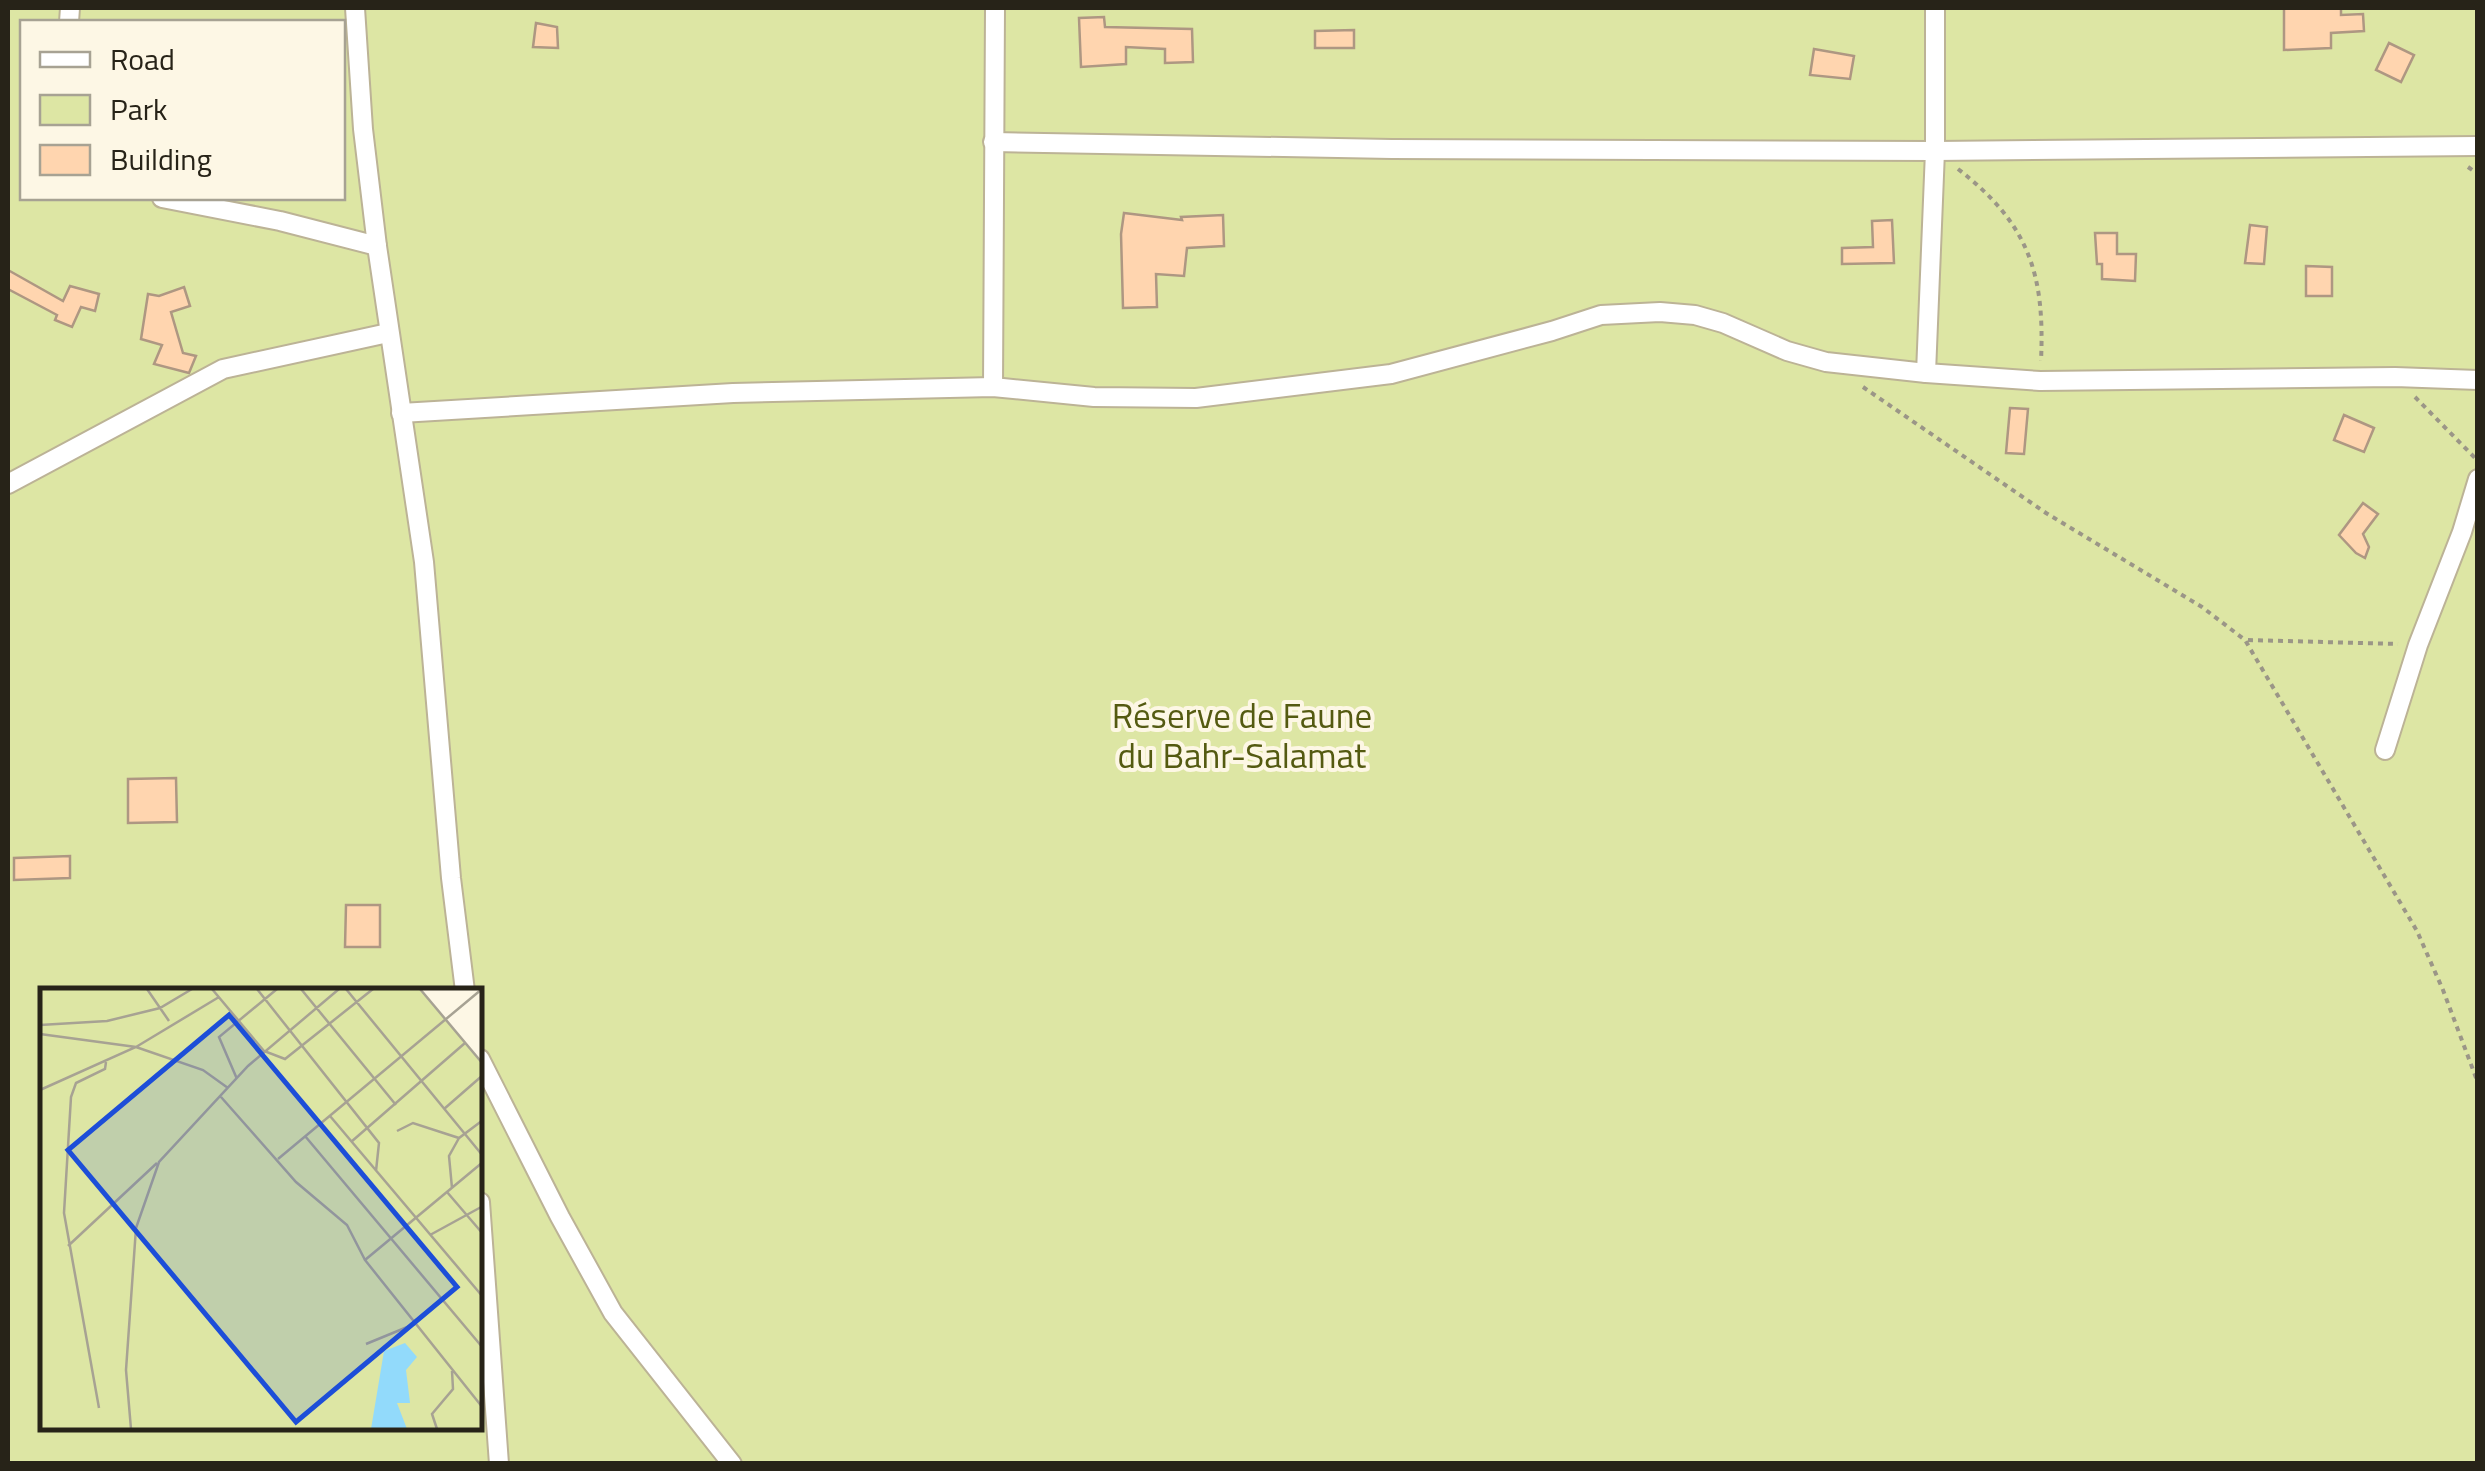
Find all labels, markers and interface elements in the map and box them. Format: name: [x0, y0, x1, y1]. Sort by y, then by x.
legend: [20, 20, 345, 200]
text: Road: [110, 36, 175, 82]
text: Park: [110, 86, 167, 132]
text: Building: [110, 136, 212, 182]
park label: Réserve de Faune du Bahr-Salamat: [1112, 688, 1372, 782]
inset map: [40, 988, 482, 1431]

